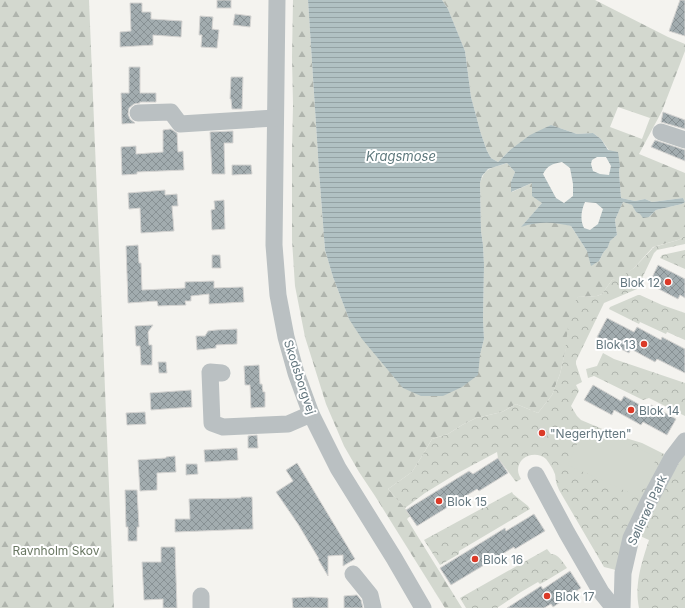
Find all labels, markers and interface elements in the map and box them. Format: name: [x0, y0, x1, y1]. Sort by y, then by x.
water label: Kragsmose: [366, 148, 436, 164]
place label: Blok 12: [620, 275, 660, 290]
marker: Blok 12: [663, 277, 673, 287]
place label: Blok 13: [596, 337, 636, 352]
street label: Skodsborgvej: [281, 338, 319, 416]
marker: Blok 13: [639, 339, 649, 349]
place label: Blok 14: [639, 403, 680, 418]
marker: Blok 14: [626, 405, 636, 415]
place label: "Negerhytten": [550, 426, 632, 441]
marker: "Negerhytten": [537, 428, 547, 438]
street label: Søllerød Park: [624, 472, 670, 547]
place label: Blok 15: [447, 494, 487, 509]
marker: Blok 15: [434, 496, 444, 506]
park label: Ravnholm Skov: [13, 543, 100, 558]
place label: Blok 16: [483, 552, 523, 567]
marker: Blok 16: [470, 554, 480, 564]
place label: Blok 17: [555, 589, 595, 604]
marker: Blok 17: [542, 591, 552, 601]

